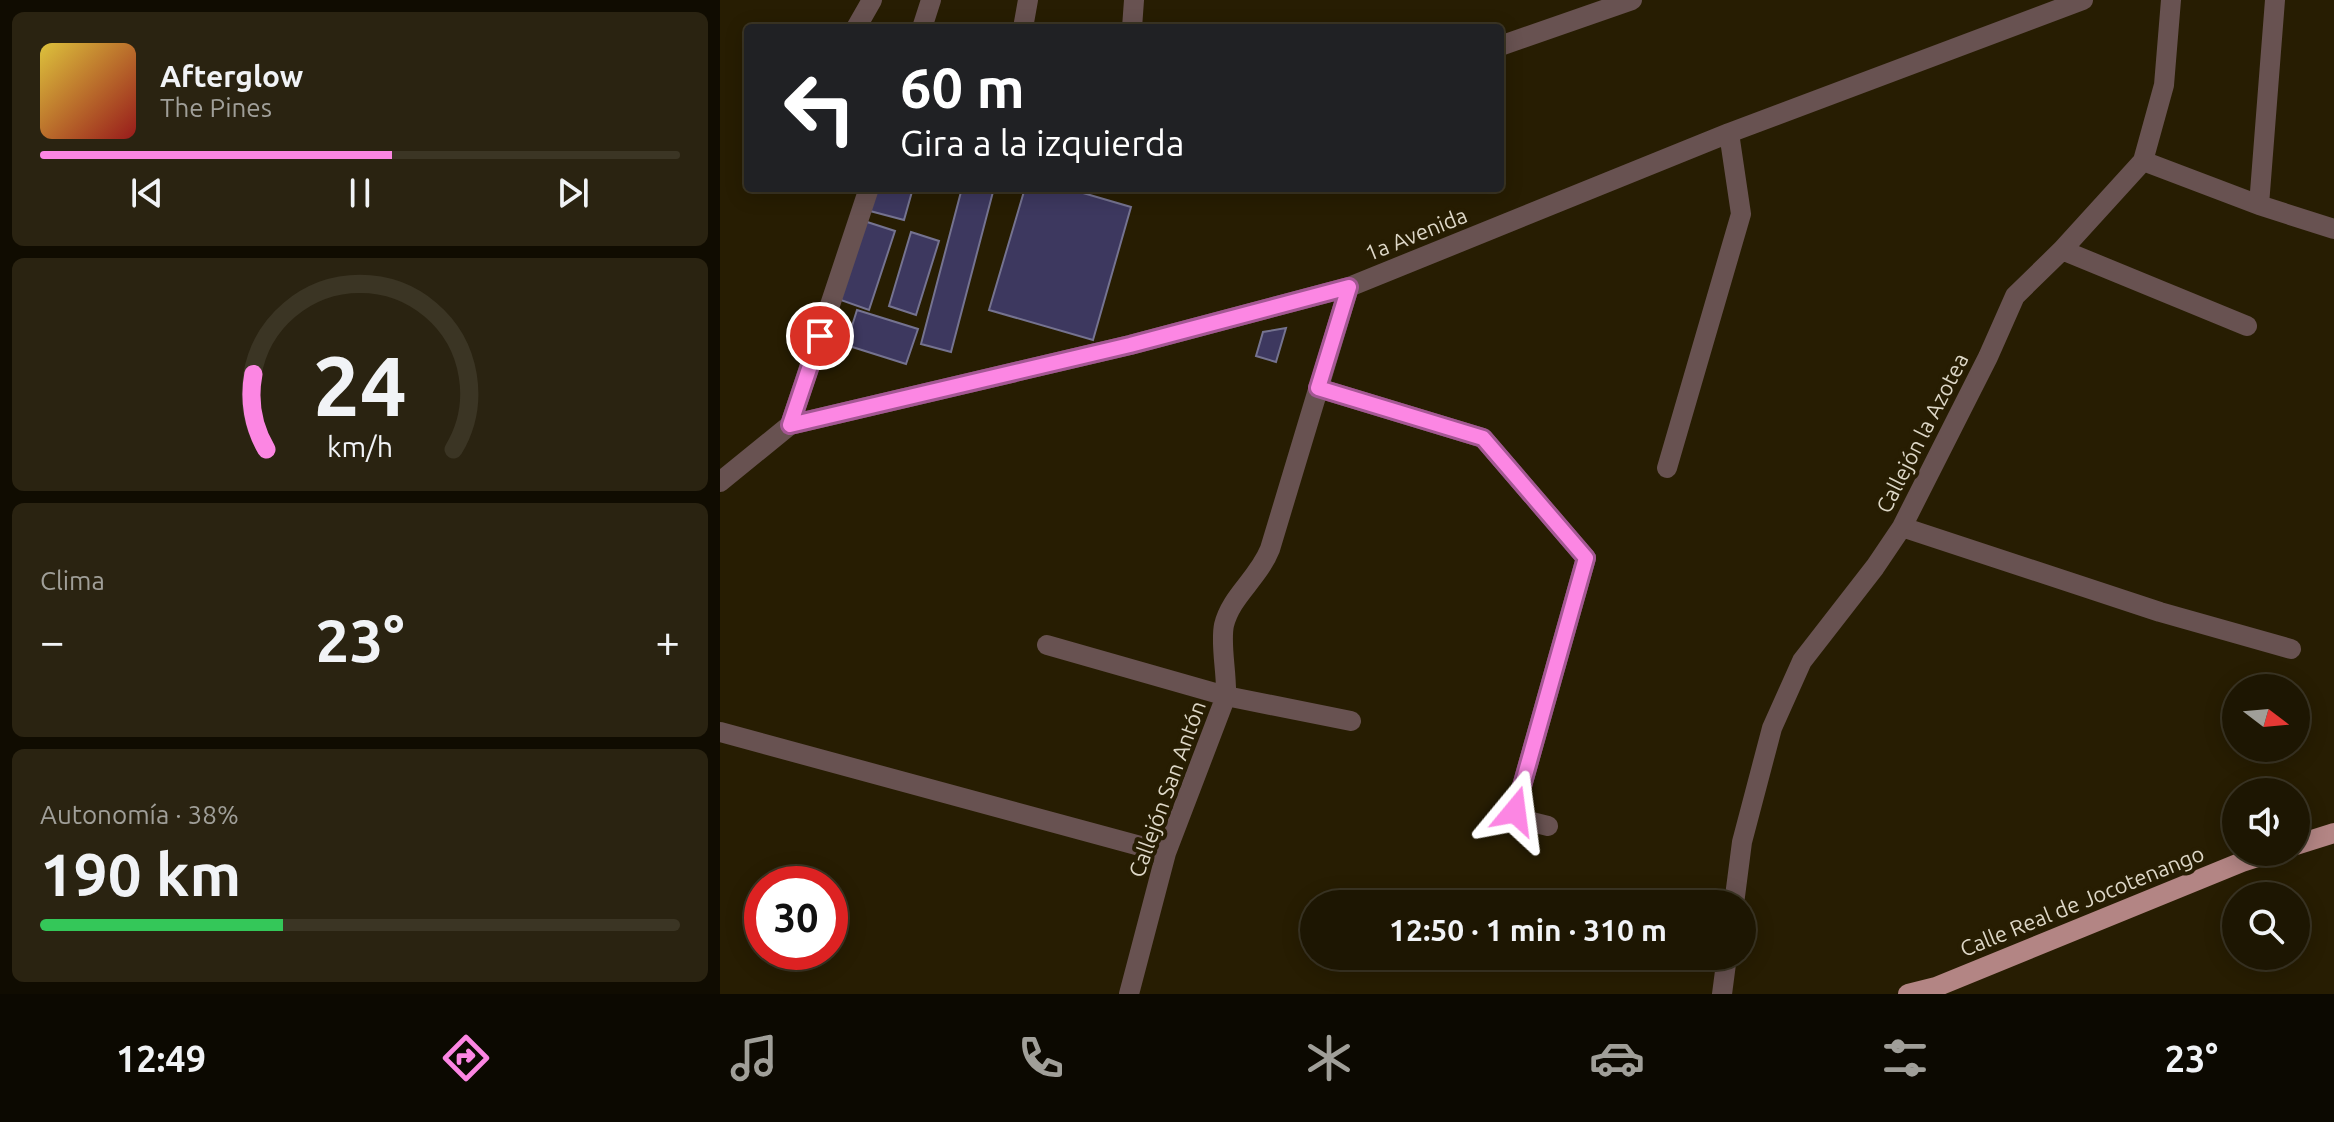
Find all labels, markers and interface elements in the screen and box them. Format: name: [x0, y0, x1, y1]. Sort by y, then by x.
icon: left: [768, 56, 872, 160]
text: 60 m: [900, 56, 1025, 119]
text: Afterglow: [160, 59, 303, 93]
text: The Pines: [160, 93, 272, 122]
text: Gira a la izquierda: [900, 122, 1184, 163]
icon: previous: [125, 171, 169, 215]
icon: pause: [338, 171, 382, 215]
icon: next: [551, 171, 595, 215]
street label: 1a Avenida: [1361, 202, 1470, 265]
pin: [786, 302, 854, 370]
icon: arrive: [798, 314, 842, 358]
text: 24: [313, 338, 407, 432]
street label: Callejón la Azotea: [1870, 349, 1973, 517]
text: km/h: [327, 430, 393, 462]
text: Clima: [40, 566, 105, 595]
text: 23°: [316, 606, 404, 673]
text: −: [40, 616, 65, 665]
text: +: [655, 616, 680, 665]
north arrow: [2222, 674, 2310, 762]
map controls: [2222, 674, 2310, 970]
street label: Callejón San Antón: [1123, 697, 1210, 880]
position arrow: [1473, 769, 1557, 853]
button: sound: [2222, 778, 2310, 866]
text: Autonomía · 38%: [40, 800, 239, 829]
text: 190 km: [40, 840, 241, 907]
street label: Calle Real de Jocotenango: [1956, 840, 2207, 961]
speed limit sign: 30: [744, 866, 848, 970]
button: search: [2222, 882, 2310, 970]
text: 12:50 · 1 min · 310 m: [1389, 913, 1667, 947]
icon: directions: [438, 1030, 494, 1086]
icon: music: [726, 1030, 782, 1086]
icon: phone: [1013, 1030, 1069, 1086]
icon: climate: [1301, 1030, 1357, 1086]
icon: car: [1589, 1030, 1645, 1086]
icon: filters: [1877, 1030, 1933, 1086]
text: 12:49: [116, 1038, 206, 1079]
text: 23°: [2165, 1038, 2218, 1079]

